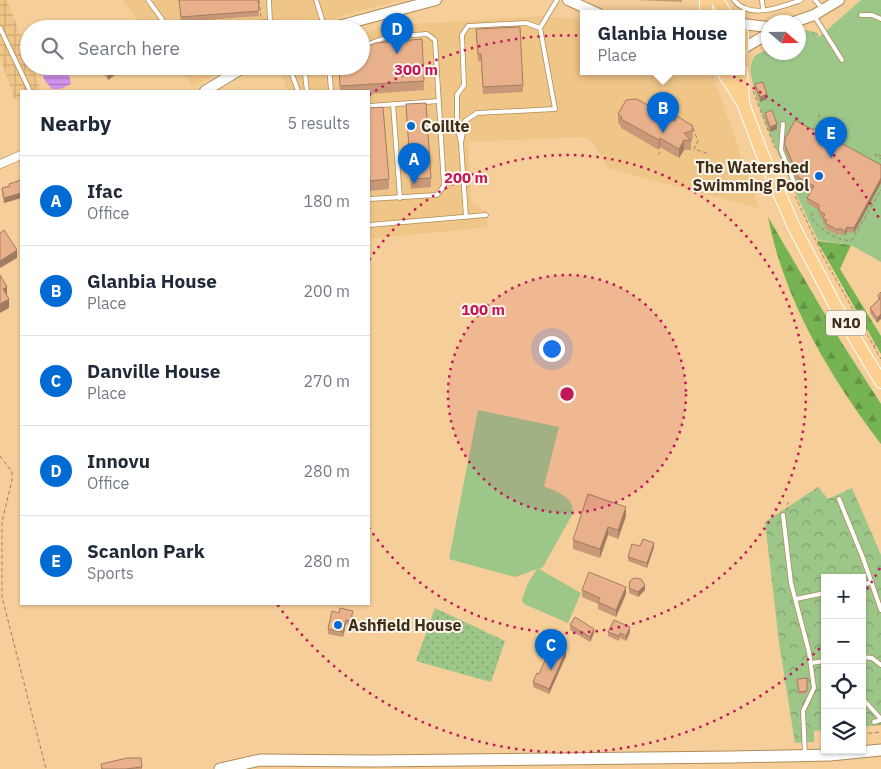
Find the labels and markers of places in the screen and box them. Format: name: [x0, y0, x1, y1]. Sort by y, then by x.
pin: D: [381, 13, 413, 54]
pin: B: [647, 92, 679, 133]
place label: Coillte: [421, 116, 470, 136]
pin: E: [815, 117, 847, 158]
marker: Coillte: [405, 120, 417, 132]
pin: A: [398, 143, 430, 184]
place label: The Watershed Swimming Pool: [693, 157, 809, 195]
marker: The Watershed Swimming Pool: [813, 170, 825, 182]
centre of rings: [558, 385, 576, 403]
place label: Ashfield House: [348, 615, 461, 635]
marker: Ashfield House: [332, 619, 344, 631]
pin: C: [535, 629, 567, 670]

